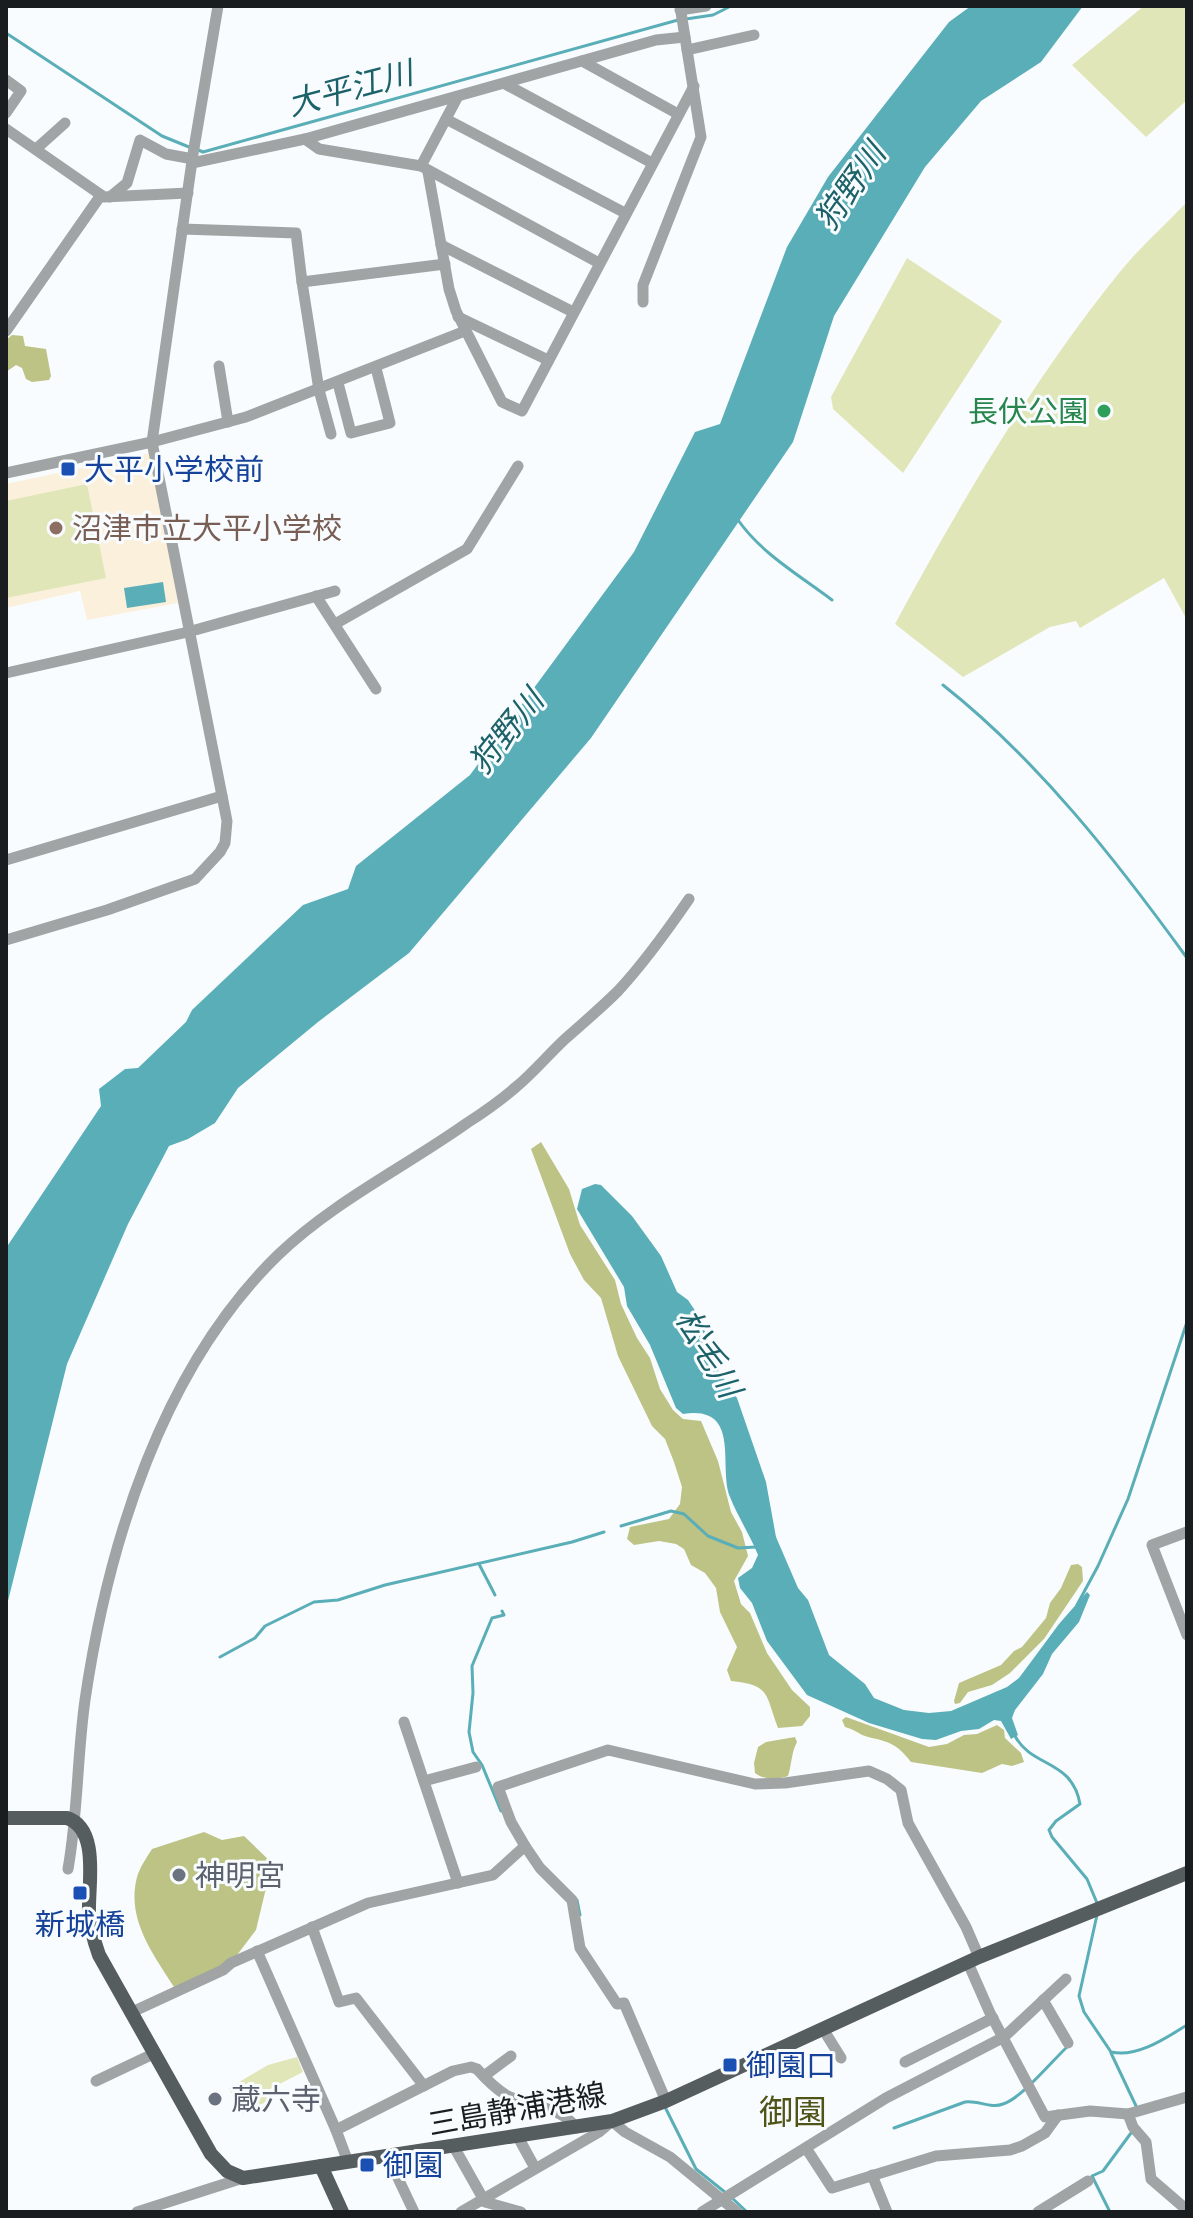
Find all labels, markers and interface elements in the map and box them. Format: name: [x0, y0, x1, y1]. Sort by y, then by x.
water label: 大平江川: [283, 52, 420, 123]
water label: 狩野川: [806, 133, 895, 237]
place label: 長伏公園: [968, 393, 1088, 430]
marker: 長伏公園: [1095, 402, 1113, 420]
place label: 大平小学校前: [84, 451, 264, 488]
marker: 大平小学校前: [59, 460, 77, 478]
place label: 沼津市立大平小学校: [72, 510, 342, 547]
marker: 沼津市立大平小学校: [47, 519, 65, 537]
water label: 狩野川: [461, 679, 553, 781]
water label: 松毛川: [668, 1302, 751, 1407]
place label: 神明宮: [195, 1857, 285, 1894]
marker: 神明宮: [170, 1866, 188, 1884]
marker: 新城橋: [71, 1884, 89, 1902]
place label: 新城橋: [35, 1906, 125, 1943]
place label: 御園口: [746, 2047, 836, 2084]
marker: 御園口: [721, 2056, 739, 2074]
street label: 三島静浦港線: [425, 2075, 609, 2143]
place label: 蔵六寺: [231, 2081, 321, 2118]
marker: 蔵六寺: [206, 2090, 224, 2108]
district label: 御園: [759, 2091, 827, 2133]
place label: 御園: [383, 2147, 443, 2184]
marker: 御園: [358, 2156, 376, 2174]

